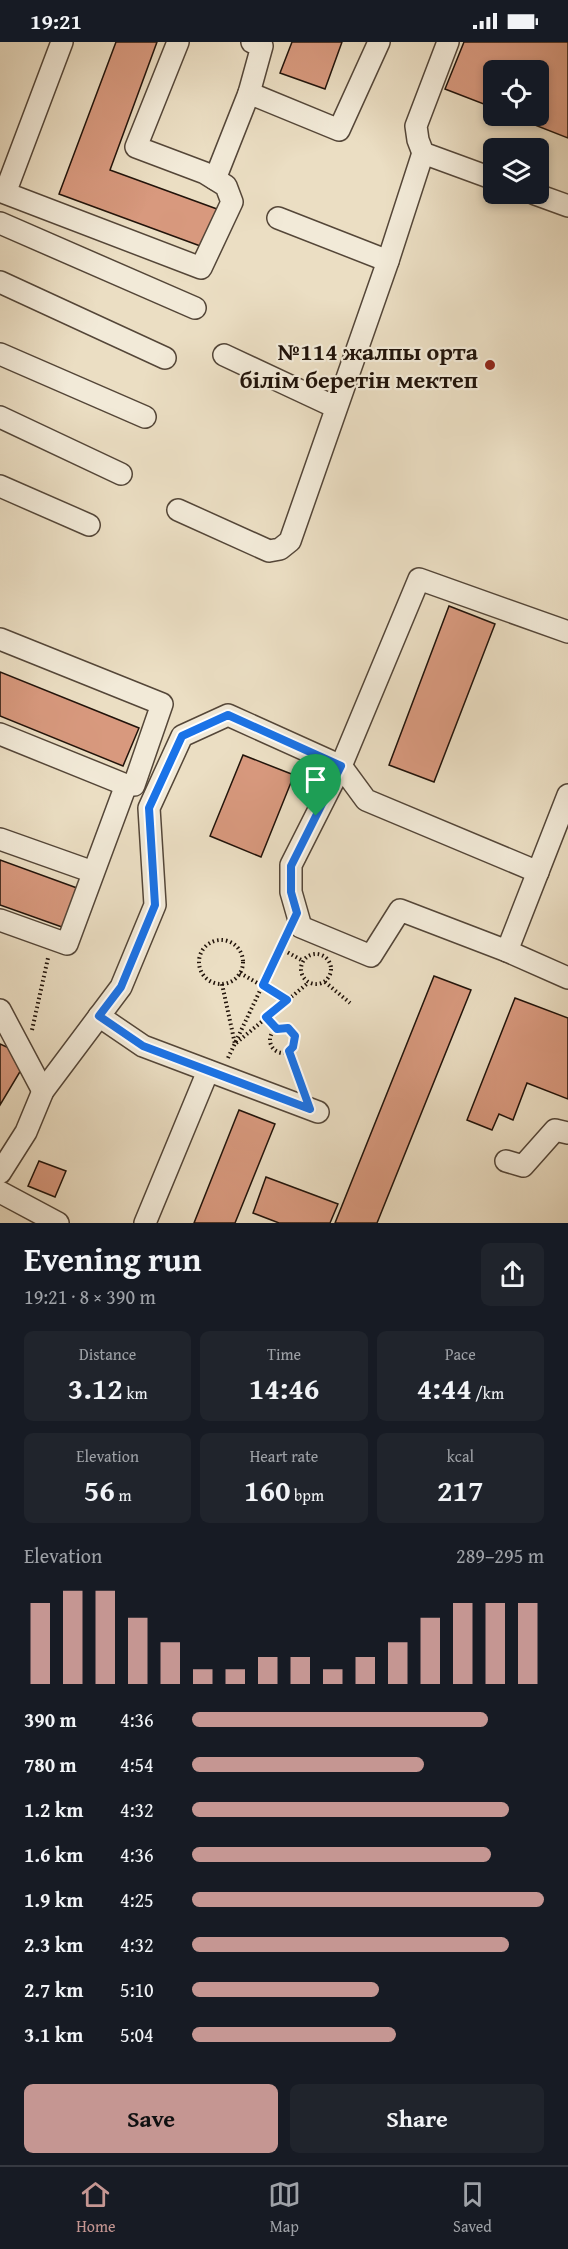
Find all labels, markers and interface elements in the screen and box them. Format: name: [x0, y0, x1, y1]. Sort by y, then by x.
text: 19:21: [30, 5, 82, 37]
map controls: [483, 60, 549, 204]
button: locate: [483, 60, 549, 126]
button: layers: [483, 138, 549, 204]
place label: №114 жалпы орта білім беретін мектеп: [240, 334, 479, 397]
marker: №114 жалпы орта білім беретін мектеп: [483, 358, 497, 372]
pin: [290, 754, 341, 816]
icon: arrive: [299, 763, 332, 796]
text: Evening run: [24, 1235, 201, 1283]
button: share: [481, 1243, 544, 1306]
text: 19:21 · 8 × 390 m: [24, 1282, 156, 1311]
text: Distance: [79, 1342, 136, 1366]
text: Time: [267, 1342, 301, 1366]
text: Pace: [445, 1342, 476, 1366]
text: 3.12: [68, 1366, 123, 1410]
text: 14:46: [249, 1366, 319, 1410]
text: 4:44: [417, 1366, 472, 1410]
text: km: [123, 1381, 148, 1405]
text: /km: [472, 1381, 504, 1405]
text: Elevation: [76, 1444, 139, 1468]
text: Heart rate: [250, 1444, 318, 1468]
text: kcal: [447, 1444, 474, 1468]
text: 56: [84, 1468, 115, 1512]
text: 160: [244, 1468, 291, 1512]
text: 217: [437, 1468, 484, 1512]
text: m: [115, 1483, 132, 1507]
text: bpm: [291, 1483, 324, 1507]
text: Elevation: [24, 1541, 102, 1570]
text: 289–295 m: [456, 1541, 544, 1570]
text: 390 m: [24, 1705, 77, 1734]
text: 4:36: [120, 1705, 154, 1734]
text: 780 m: [24, 1750, 77, 1779]
text: 4:54: [120, 1750, 154, 1779]
text: 1.2 km: [24, 1795, 83, 1824]
text: 4:32: [120, 1795, 154, 1824]
text: 1.6 km: [24, 1840, 83, 1869]
text: 4:36: [120, 1840, 154, 1869]
text: 1.9 km: [24, 1885, 83, 1914]
text: 4:25: [120, 1885, 154, 1914]
text: 2.3 km: [24, 1930, 83, 1959]
text: 4:32: [120, 1930, 154, 1959]
text: 2.7 km: [24, 1975, 83, 2004]
text: 5:10: [120, 1975, 154, 2004]
text: 3.1 km: [24, 2020, 83, 2049]
text: 5:04: [120, 2020, 154, 2049]
button: Save: [24, 2084, 278, 2153]
button: Share: [290, 2084, 544, 2153]
tab: Home: [76, 2178, 116, 2238]
tab: Map: [268, 2178, 301, 2238]
tab: Saved: [453, 2178, 492, 2238]

